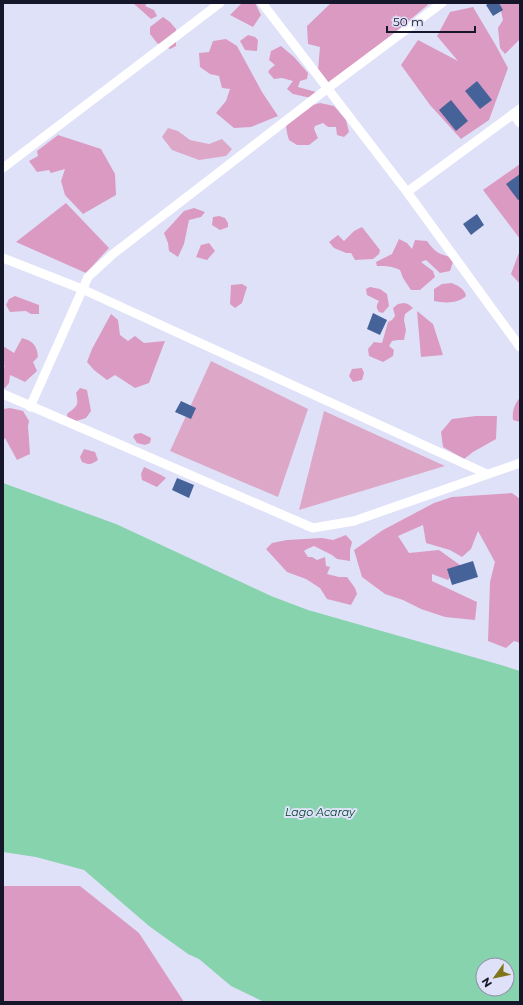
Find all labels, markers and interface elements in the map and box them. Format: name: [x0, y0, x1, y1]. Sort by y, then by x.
scale bar: [387, 8, 475, 34]
text: 50 m: [393, 14, 424, 29]
water label: Lago Acaray: [285, 805, 356, 819]
north arrow: [475, 957, 515, 997]
text: N: [478, 975, 495, 990]

